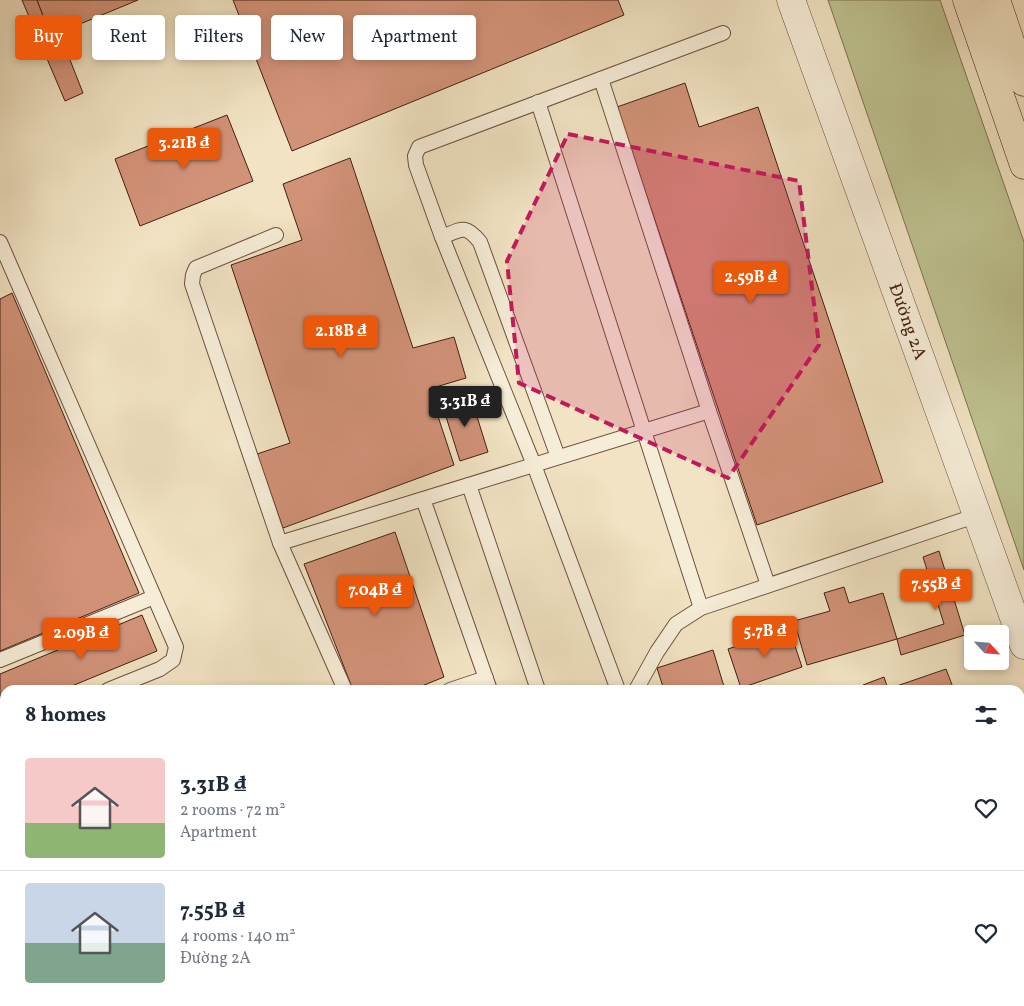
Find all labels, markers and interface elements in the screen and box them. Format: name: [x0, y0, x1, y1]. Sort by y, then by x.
chip: Buy: [15, 15, 82, 60]
chip: Rent: [92, 15, 165, 60]
chip: Filters: [175, 15, 261, 60]
chip: New: [271, 15, 343, 60]
chip: Apartment: [353, 15, 476, 60]
pin: 3.21B ₫: [138, 128, 230, 170]
text: 3.21B ₫: [158, 133, 210, 155]
pin: 2.59B ₫: [705, 262, 797, 304]
text: 2.59B ₫: [725, 267, 777, 289]
street label: Đường 2A: [882, 280, 933, 364]
pin: 2.18B ₫: [295, 316, 387, 358]
text: 2.18B ₫: [315, 321, 367, 343]
pin: 3.31B ₫: [419, 386, 511, 428]
text: 3.31B ₫: [440, 391, 490, 413]
pin: 7.55B ₫: [890, 568, 982, 611]
pin: 7.04B ₫: [329, 574, 421, 617]
text: 7.55B ₫: [911, 574, 961, 596]
text: 7.04B ₫: [348, 580, 402, 602]
pin: 5.7B ₫: [724, 616, 806, 658]
pin: 2.09B ₫: [35, 618, 127, 660]
text: 5.7B ₫: [743, 621, 787, 643]
text: 2.09B ₫: [53, 623, 109, 645]
north arrow: [964, 625, 1009, 670]
map controls: [964, 625, 1009, 670]
text: 8 homes: [25, 701, 106, 730]
icon: filters: [972, 701, 1000, 729]
text: 3.31B ₫: [180, 771, 246, 800]
icon: home: [65, 778, 125, 838]
icon: heart: [972, 794, 1000, 822]
text: 2 rooms · 72 m²: [180, 800, 285, 822]
text: Apartment: [180, 822, 257, 844]
text: 7.55B ₫: [180, 897, 245, 926]
icon: home: [65, 903, 125, 963]
icon: heart: [972, 919, 1000, 947]
text: 4 rooms · 140 m²: [180, 926, 295, 948]
text: Đường 2A: [180, 948, 251, 970]

